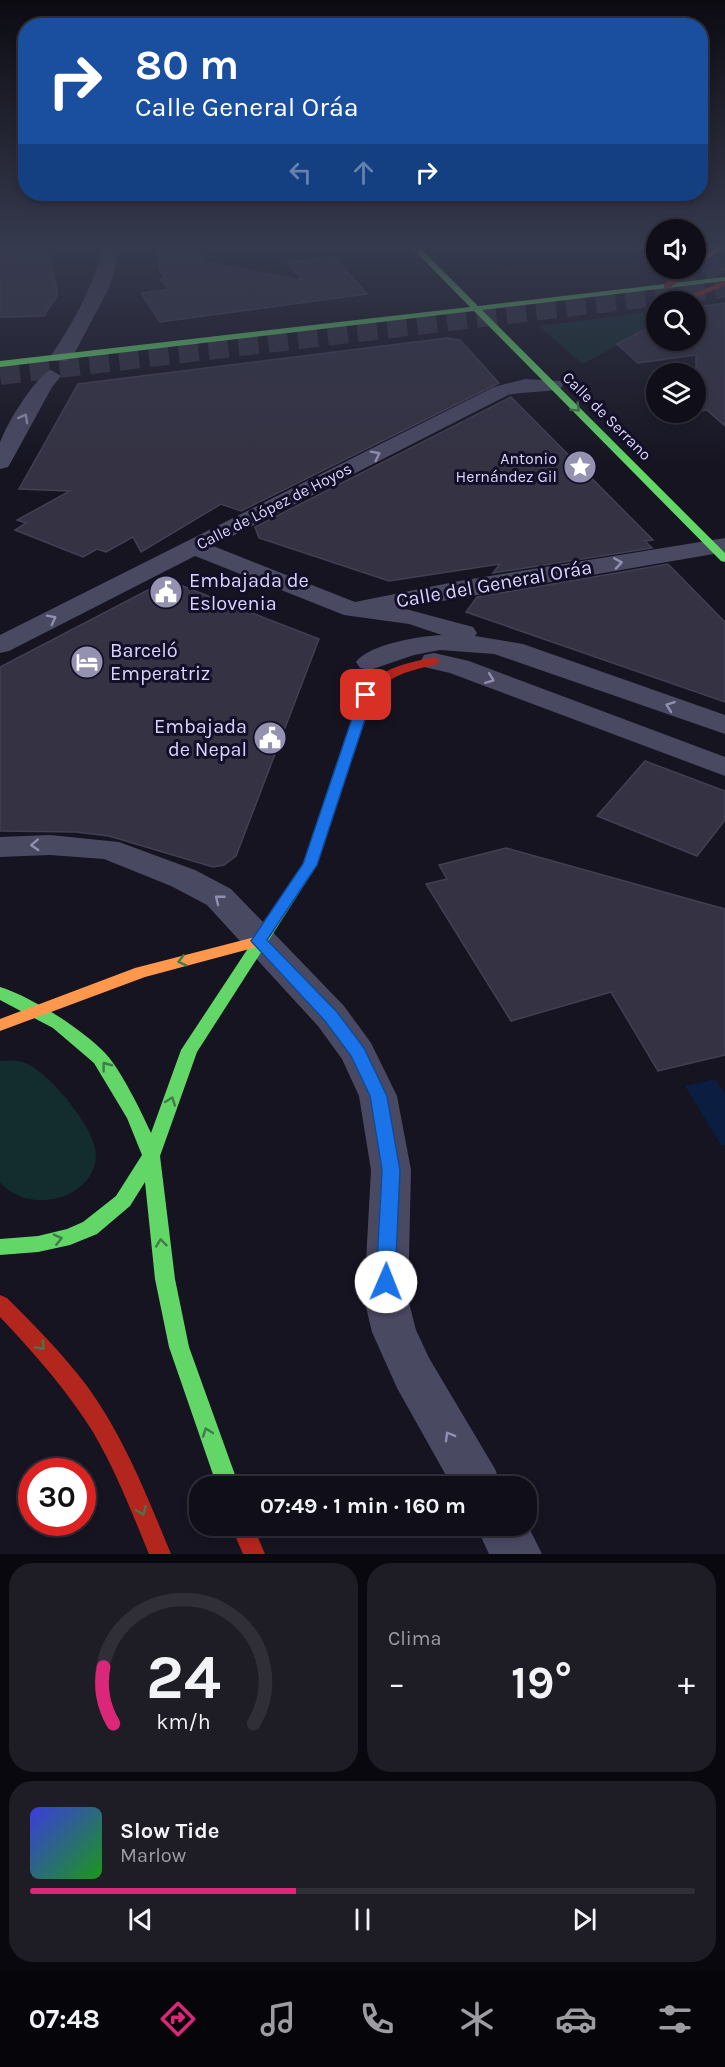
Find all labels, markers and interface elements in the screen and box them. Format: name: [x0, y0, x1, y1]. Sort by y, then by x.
text: 80 m: [135, 40, 239, 90]
icon: right: [36, 42, 114, 120]
text: Calle General Oráa: [135, 91, 359, 123]
icon: left: [284, 156, 317, 189]
icon: ahead: [347, 156, 380, 189]
icon: right: [410, 156, 443, 189]
map controls: [646, 219, 706, 423]
button: sound: [646, 219, 706, 279]
button: search: [646, 291, 706, 351]
button: layers: [646, 363, 706, 423]
street label: Calle de Serrano: [559, 368, 655, 464]
one-way arrow: [570, 401, 580, 412]
one-way arrow: [17, 414, 28, 424]
place label: Antonio Hernández Gil: [456, 449, 557, 486]
place icon: Antonio Hernández Gil: [562, 449, 598, 485]
one-way arrow: [370, 450, 381, 462]
street label: Calle de López de Hoyos: [193, 459, 355, 553]
street label: Calle del General Oráa: [394, 555, 594, 613]
one-way arrow: [612, 557, 622, 570]
place label: Embajada de Eslovenia: [189, 569, 309, 615]
public building icon: Embajada de Eslovenia: [148, 574, 184, 610]
one-way arrow: [46, 615, 57, 626]
place label: Barceló Emperatriz: [110, 639, 210, 685]
hotel icon: Barceló Emperatriz: [69, 644, 105, 680]
pin: [340, 669, 391, 720]
one-way arrow: [484, 671, 495, 684]
icon: arrive: [349, 678, 382, 711]
one-way arrow: [665, 700, 676, 713]
place label: Embajada de Nepal: [154, 715, 247, 761]
public building icon: Embajada de Nepal: [252, 720, 288, 756]
one-way arrow: [31, 839, 40, 852]
one-way arrow: [215, 895, 226, 906]
one-way arrow: [177, 954, 188, 966]
one-way arrow: [102, 1062, 113, 1073]
one-way arrow: [163, 1096, 176, 1107]
one-way arrow: [53, 1234, 63, 1247]
one-way arrow: [155, 1238, 168, 1248]
position arrow: [354, 1250, 418, 1314]
one-way arrow: [34, 1339, 45, 1349]
one-way arrow: [202, 1427, 215, 1438]
one-way arrow: [445, 1432, 457, 1442]
speed limit sign: 30: [18, 1458, 96, 1536]
text: 07:49 · 1 min · 160 m: [260, 1493, 466, 1519]
one-way arrow: [135, 1505, 147, 1516]
text: Clima: [388, 1627, 442, 1650]
text: 24: [146, 1641, 221, 1714]
text: 19°: [511, 1657, 572, 1709]
text: −: [388, 1664, 405, 1702]
text: +: [678, 1664, 695, 1702]
text: km/h: [156, 1710, 211, 1735]
text: Slow Tide: [120, 1818, 220, 1844]
text: Marlow: [120, 1844, 186, 1867]
icon: previous: [124, 1903, 157, 1936]
icon: pause: [346, 1903, 379, 1936]
icon: next: [568, 1903, 601, 1936]
icon: directions: [157, 1998, 199, 2040]
icon: music: [257, 1998, 299, 2040]
icon: phone: [356, 1998, 398, 2040]
icon: climate: [456, 1998, 498, 2040]
icon: car: [555, 1998, 597, 2040]
icon: filters: [654, 1998, 696, 2040]
text: 07:48: [29, 2003, 100, 2035]

